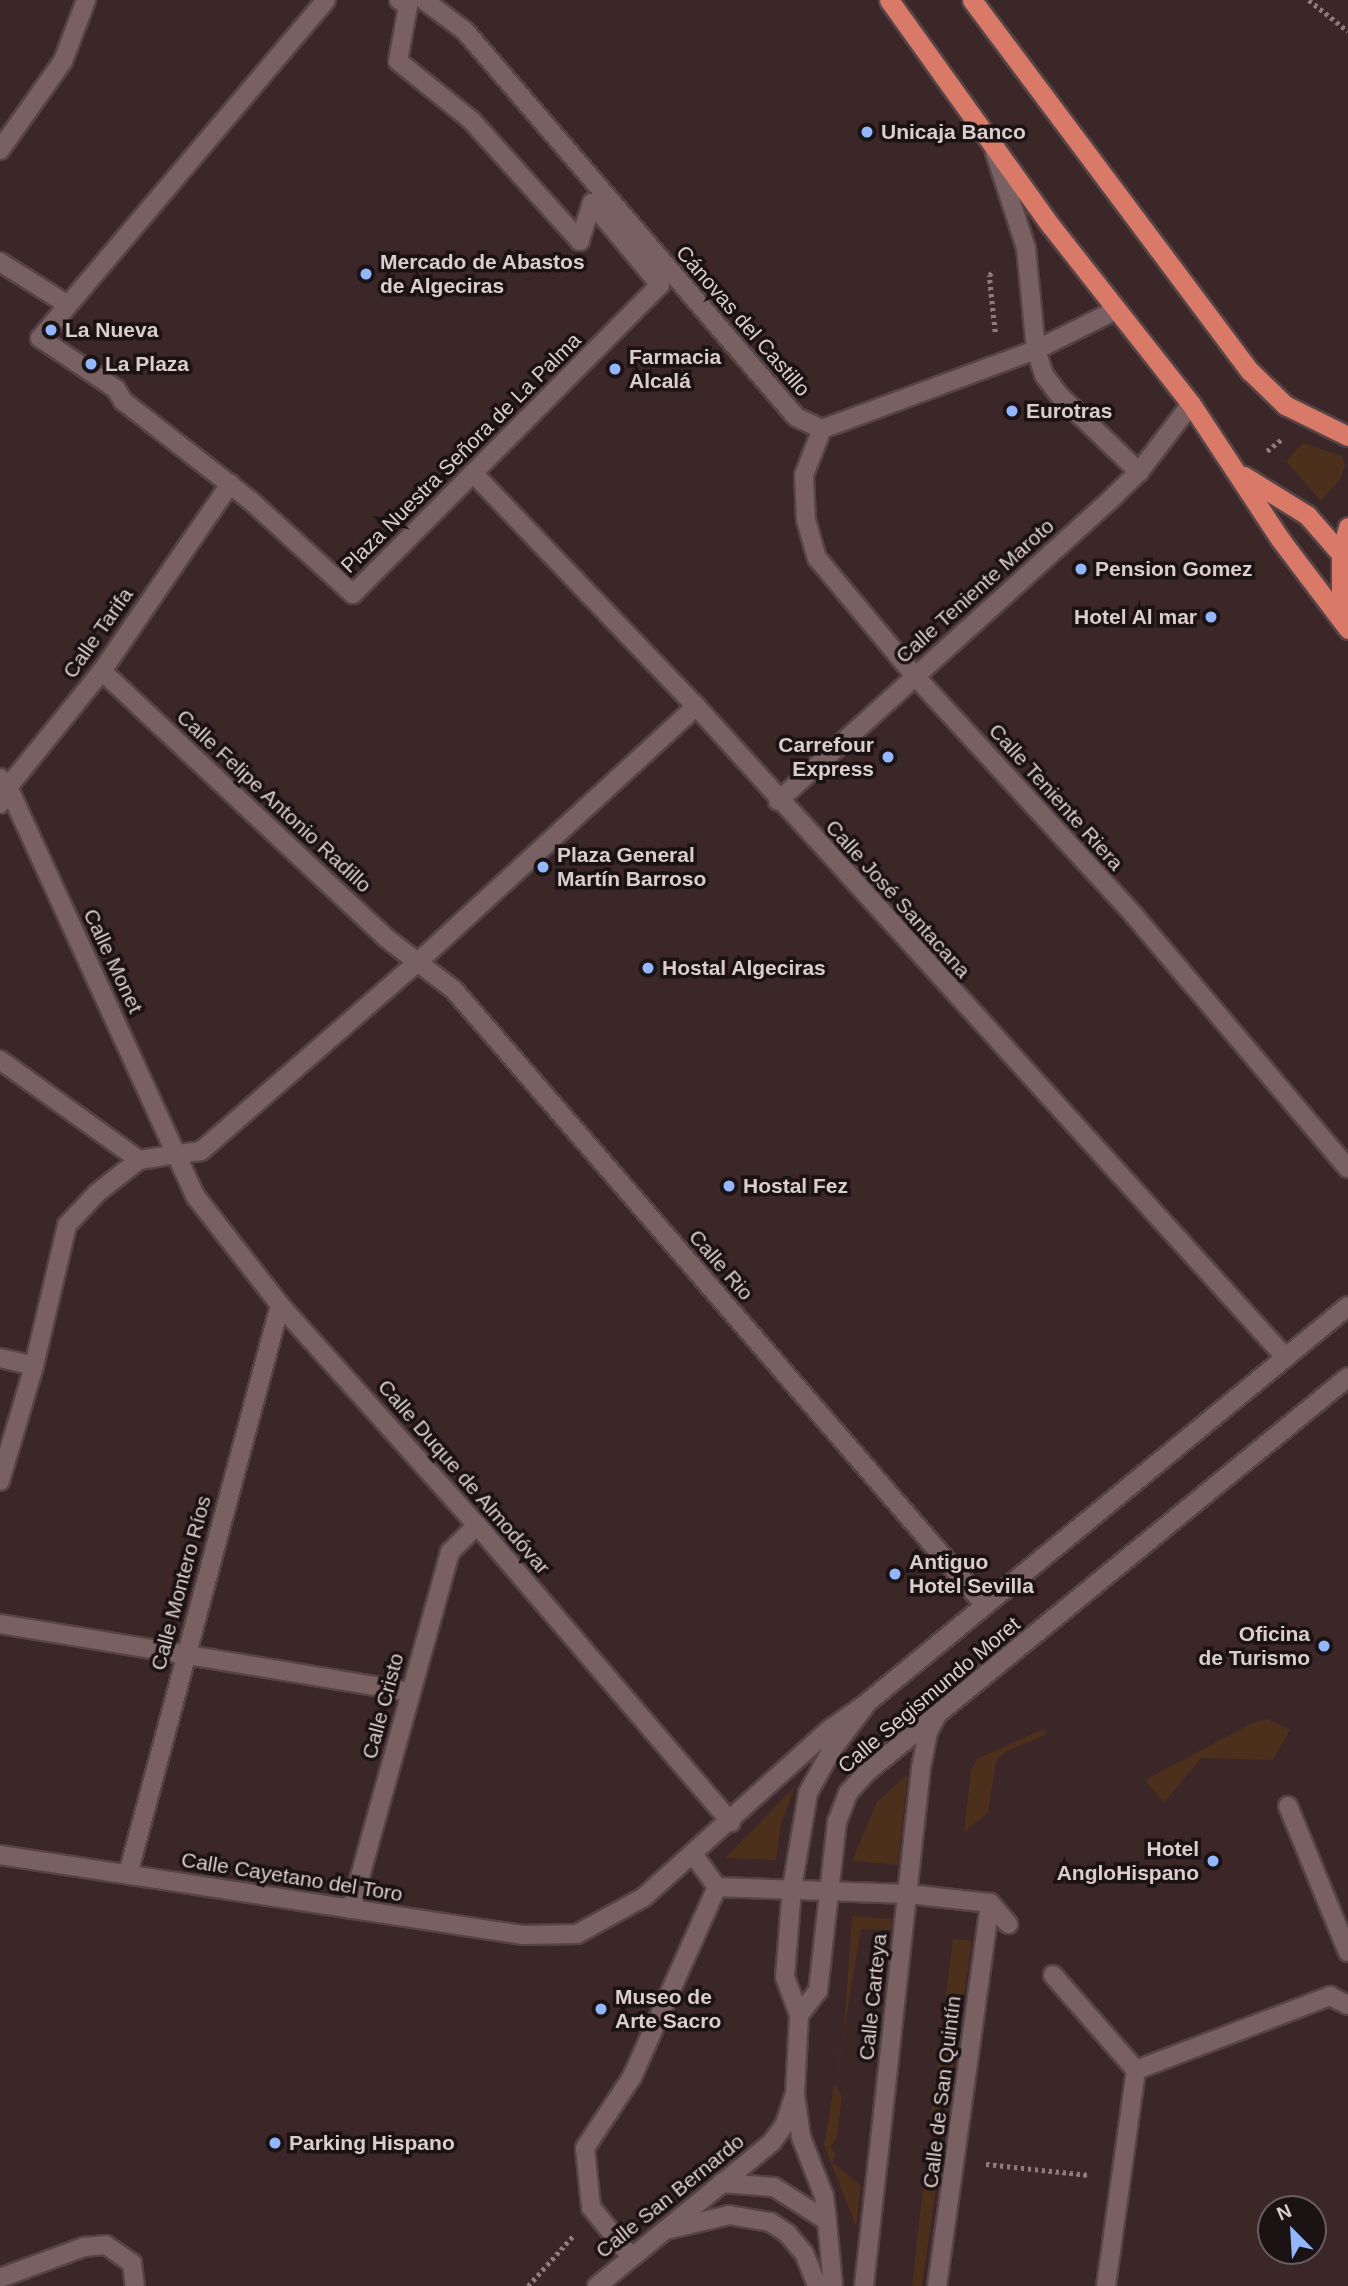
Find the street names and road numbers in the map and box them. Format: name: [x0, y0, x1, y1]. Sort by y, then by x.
street label: Cánovas del Castillo: [671, 240, 815, 402]
street label: Plaza Nuestra Señora de La Palma: [336, 328, 586, 578]
street label: Calle Teniente Maroto: [891, 513, 1059, 669]
street label: Calle Tarifa: [58, 583, 138, 683]
street label: Calle Felipe Antonio Radillo: [171, 704, 377, 898]
street label: Calle Teniente Riera: [983, 718, 1129, 876]
street label: Calle José Santacana: [820, 815, 976, 983]
street label: Calle Monet: [78, 905, 148, 1017]
street label: Calle Rio: [684, 1225, 758, 1305]
street label: Calle Duque de Almodóvar: [372, 1374, 556, 1580]
street label: Calle Montero Ríos: [146, 1493, 216, 1673]
street label: Calle Segismundo Moret: [833, 1611, 1025, 1779]
street label: Calle Cristo: [357, 1650, 409, 1762]
street label: Calle Cayetano del Toro: [179, 1847, 405, 1907]
street label: Calle Carteya: [854, 1932, 892, 2062]
street label: Calle de San Quintín: [918, 1994, 966, 2190]
street label: Calle San Bernardo: [591, 2129, 749, 2263]

